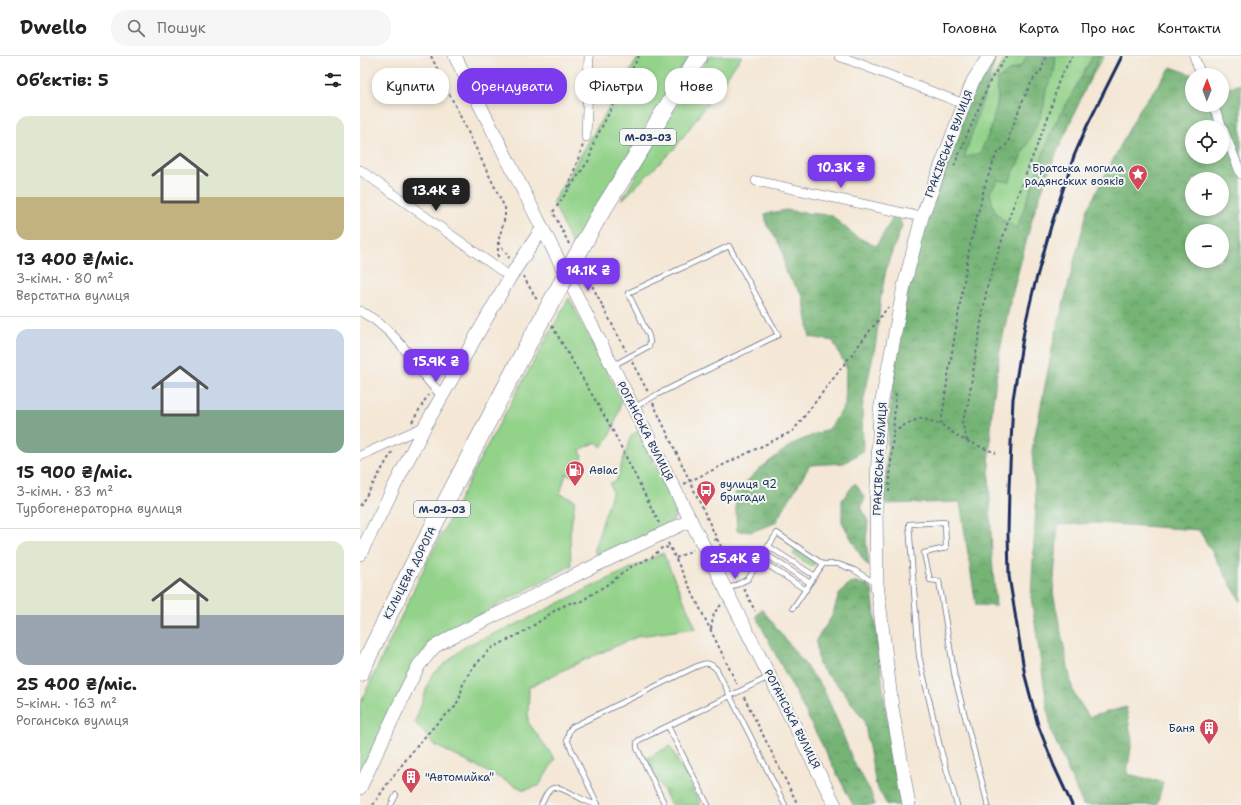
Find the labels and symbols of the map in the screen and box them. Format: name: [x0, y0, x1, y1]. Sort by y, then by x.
north arrow: [1185, 68, 1229, 112]
street label: ГРАКІВСЬКА ВУЛИЦЯ: [922, 88, 976, 200]
road number: М-03-03: [620, 129, 676, 145]
pin: 10.3K ₴: [804, 155, 878, 189]
place label: Братська могила радянських вояків: [1025, 161, 1124, 189]
place icon: Братська могила радянських вояків: [1127, 163, 1149, 191]
pin: 13.4K ₴: [399, 178, 473, 212]
pin: 14.1K ₴: [551, 258, 625, 292]
pin: 15.9K ₴: [399, 349, 473, 383]
street label: РОГАНСЬКА ВУЛИЦЯ: [613, 379, 677, 483]
street label: ГРАКІВСЬКА ВУЛИЦЯ: [870, 402, 890, 516]
fuel station icon: Авіас: [564, 459, 586, 487]
place label: Авіас: [589, 463, 619, 478]
place label: вулиця 92 бригади: [720, 477, 777, 505]
bus stop icon: вулиця 92 бригади: [695, 479, 717, 507]
road number: М-03-03: [414, 501, 470, 517]
street label: КІЛЬЦЕВА ДОРОГА: [380, 524, 440, 622]
pin: 25.4K ₴: [698, 546, 772, 580]
street label: РОГАНСЬКА ВУЛИЦЯ: [760, 667, 824, 771]
building icon: Баня: [1198, 717, 1220, 745]
place label: Баня: [1169, 721, 1195, 736]
building icon: "Автомийка": [400, 766, 422, 794]
place label: "Автомийка": [425, 770, 494, 785]

